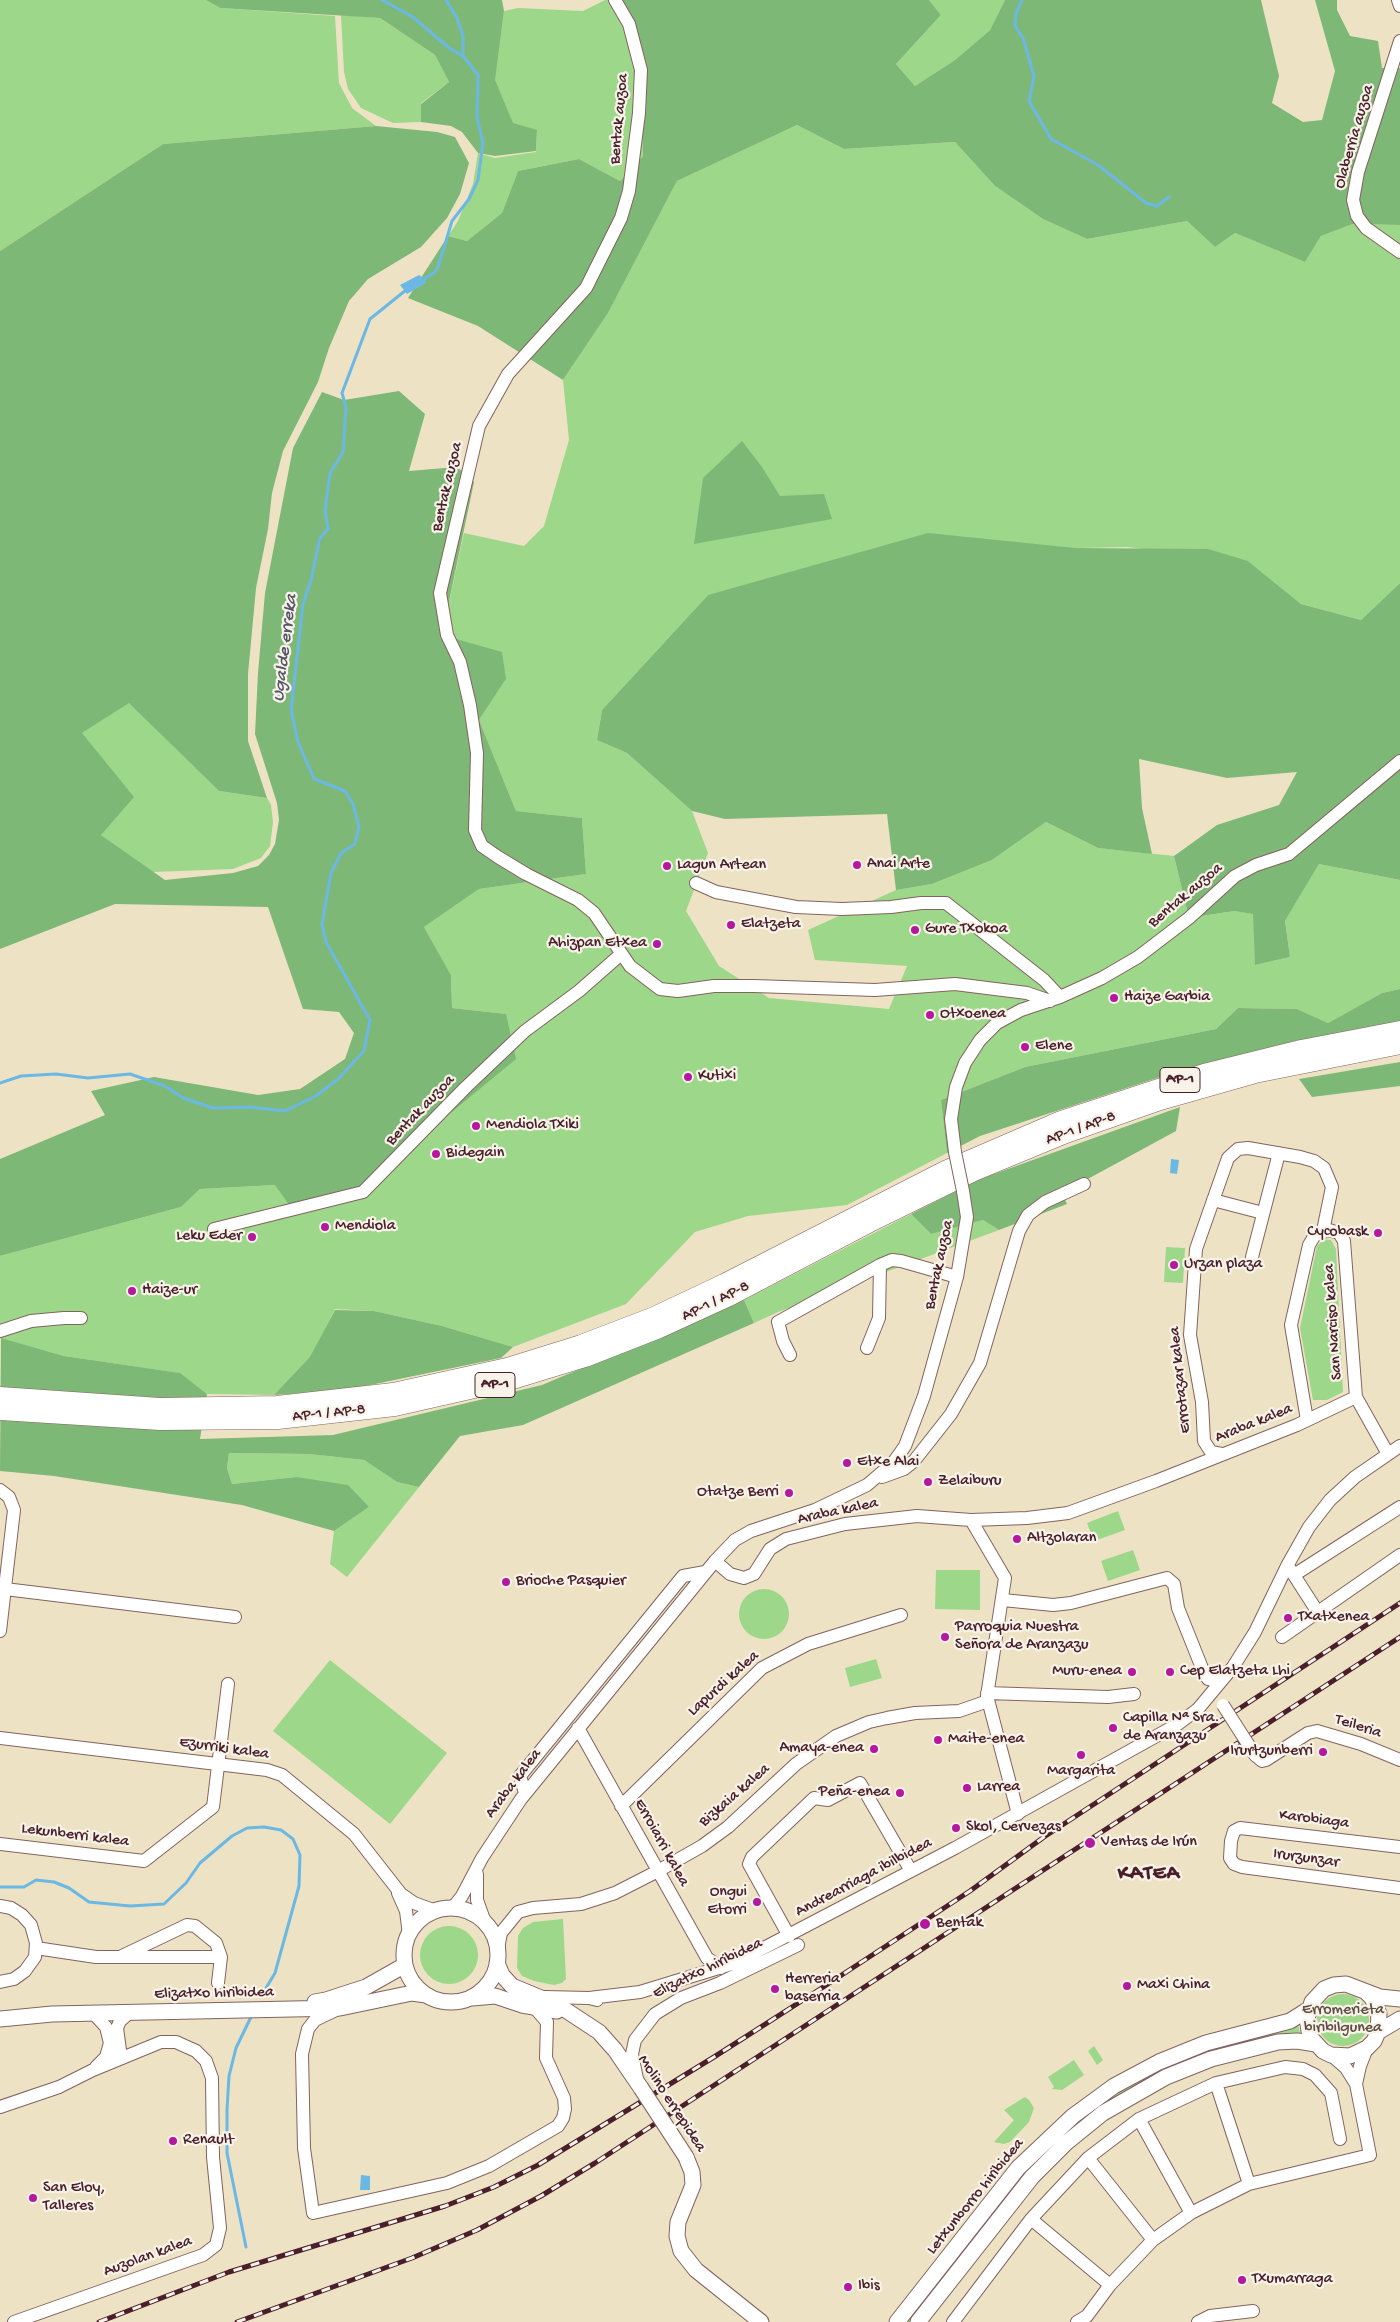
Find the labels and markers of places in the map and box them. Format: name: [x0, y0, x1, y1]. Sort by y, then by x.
place label: Anai Arte: [867, 855, 930, 875]
place label: Lagun Artean: [677, 856, 766, 876]
marker: Anai Arte: [851, 859, 863, 871]
marker: Lagun Artean: [661, 860, 673, 872]
place label: Elatzeta: [741, 915, 801, 935]
marker: Elatzeta: [725, 919, 737, 931]
place label: Gure Txokoa: [925, 920, 1008, 940]
marker: Gure Txokoa: [909, 924, 921, 936]
place label: Ahizpan Etxea: [548, 934, 647, 954]
marker: Ahizpan Etxea: [651, 938, 663, 950]
place label: Haize Garbia: [1124, 988, 1210, 1008]
marker: Haize Garbia: [1108, 992, 1120, 1004]
place label: Otxoenea: [940, 1005, 1006, 1025]
marker: Otxoenea: [924, 1009, 936, 1021]
place label: Elene: [1035, 1037, 1073, 1057]
marker: Elene: [1019, 1041, 1031, 1053]
place label: Kutixi: [698, 1067, 736, 1087]
marker: Kutixi: [682, 1071, 694, 1083]
place label: Mendiola Txiki: [486, 1116, 579, 1136]
marker: Mendiola Txiki: [470, 1120, 482, 1132]
place label: Bidegain: [446, 1144, 504, 1164]
marker: Bidegain: [430, 1148, 442, 1160]
place label: Mendiola: [335, 1217, 396, 1237]
marker: Mendiola: [319, 1221, 331, 1233]
place label: Cycobask: [1307, 1223, 1368, 1243]
place label: Leku Eder: [176, 1227, 242, 1247]
marker: Cycobask: [1372, 1227, 1384, 1239]
marker: Leku Eder: [246, 1231, 258, 1243]
place label: Urzan plaza: [1184, 1255, 1262, 1275]
marker: Urzan plaza: [1168, 1259, 1180, 1271]
place label: Haize-ur: [142, 1281, 197, 1301]
marker: Haize-ur: [126, 1285, 138, 1297]
place label: Etxe Alai: [857, 1453, 919, 1473]
marker: Etxe Alai: [841, 1457, 853, 1469]
place label: Zelaiburu: [938, 1472, 1002, 1492]
marker: Zelaiburu: [922, 1476, 934, 1488]
place label: Otatze Berri: [697, 1483, 779, 1503]
marker: Otatze Berri: [783, 1487, 795, 1499]
place label: Altzolaran: [1027, 1529, 1096, 1549]
marker: Altzolaran: [1011, 1533, 1023, 1545]
place label: Brioche Pasquier: [516, 1572, 626, 1592]
marker: Brioche Pasquier: [500, 1576, 512, 1588]
place label: Txatxenea: [1298, 1608, 1369, 1628]
marker: Txatxenea: [1282, 1612, 1294, 1624]
place label: Parroquia Nuestra Señora de Aranzazu: [955, 1618, 1088, 1656]
marker: Parroquia Nuestra Señora de Aranzazu: [939, 1631, 951, 1643]
place label: Muru-enea: [1052, 1662, 1122, 1682]
place label: Cep Elatzeta Lhi: [1180, 1662, 1290, 1682]
marker: Muru-enea: [1126, 1666, 1138, 1678]
marker: Cep Elatzeta Lhi: [1164, 1666, 1176, 1678]
place label: Capilla Nª Sra. de Aranzazu: [1123, 1709, 1220, 1747]
marker: Capilla Nª Sra. de Aranzazu: [1107, 1722, 1119, 1734]
place label: Maite-enea: [948, 1730, 1024, 1750]
marker: Maite-enea: [932, 1734, 944, 1746]
place label: Amaya-enea: [780, 1739, 864, 1759]
place label: Irurtzunberri: [1230, 1742, 1313, 1762]
marker: Amaya-enea: [868, 1743, 880, 1755]
marker: Irurtzunberri: [1317, 1746, 1329, 1758]
marker: Margarita: [1075, 1749, 1087, 1761]
place label: Margarita: [1047, 1762, 1115, 1782]
place label: Larrea: [977, 1778, 1020, 1798]
marker: Larrea: [961, 1782, 973, 1794]
place label: Peña-enea: [818, 1783, 890, 1803]
marker: Peña-enea: [894, 1787, 906, 1799]
place label: Skol, Cervezas: [966, 1818, 1061, 1838]
marker: Skol, Cervezas: [950, 1822, 962, 1834]
place label: Ventas de Irún: [1101, 1833, 1197, 1853]
marker: Ventas de Irún: [1083, 1836, 1097, 1850]
place label: Ongui Etorri: [707, 1883, 747, 1921]
marker: Ongui Etorri: [751, 1896, 763, 1908]
place label: Bentak: [936, 1914, 983, 1934]
marker: Bentak: [918, 1917, 932, 1931]
place label: Herreria baserria: [785, 1970, 840, 2008]
place label: Maxi China: [1137, 1976, 1210, 1996]
marker: Maxi China: [1121, 1980, 1133, 1992]
marker: Herreria baserria: [769, 1983, 781, 1995]
place label: Renault: [183, 2131, 234, 2151]
marker: Renault: [167, 2135, 179, 2147]
place label: San Eloy, Talleres: [43, 2179, 105, 2217]
marker: San Eloy, Talleres: [27, 2192, 39, 2204]
place label: Txumarraga: [1252, 2270, 1333, 2290]
marker: Txumarraga: [1236, 2274, 1248, 2286]
place label: Ibis: [858, 2277, 880, 2297]
marker: Ibis: [842, 2281, 854, 2293]

